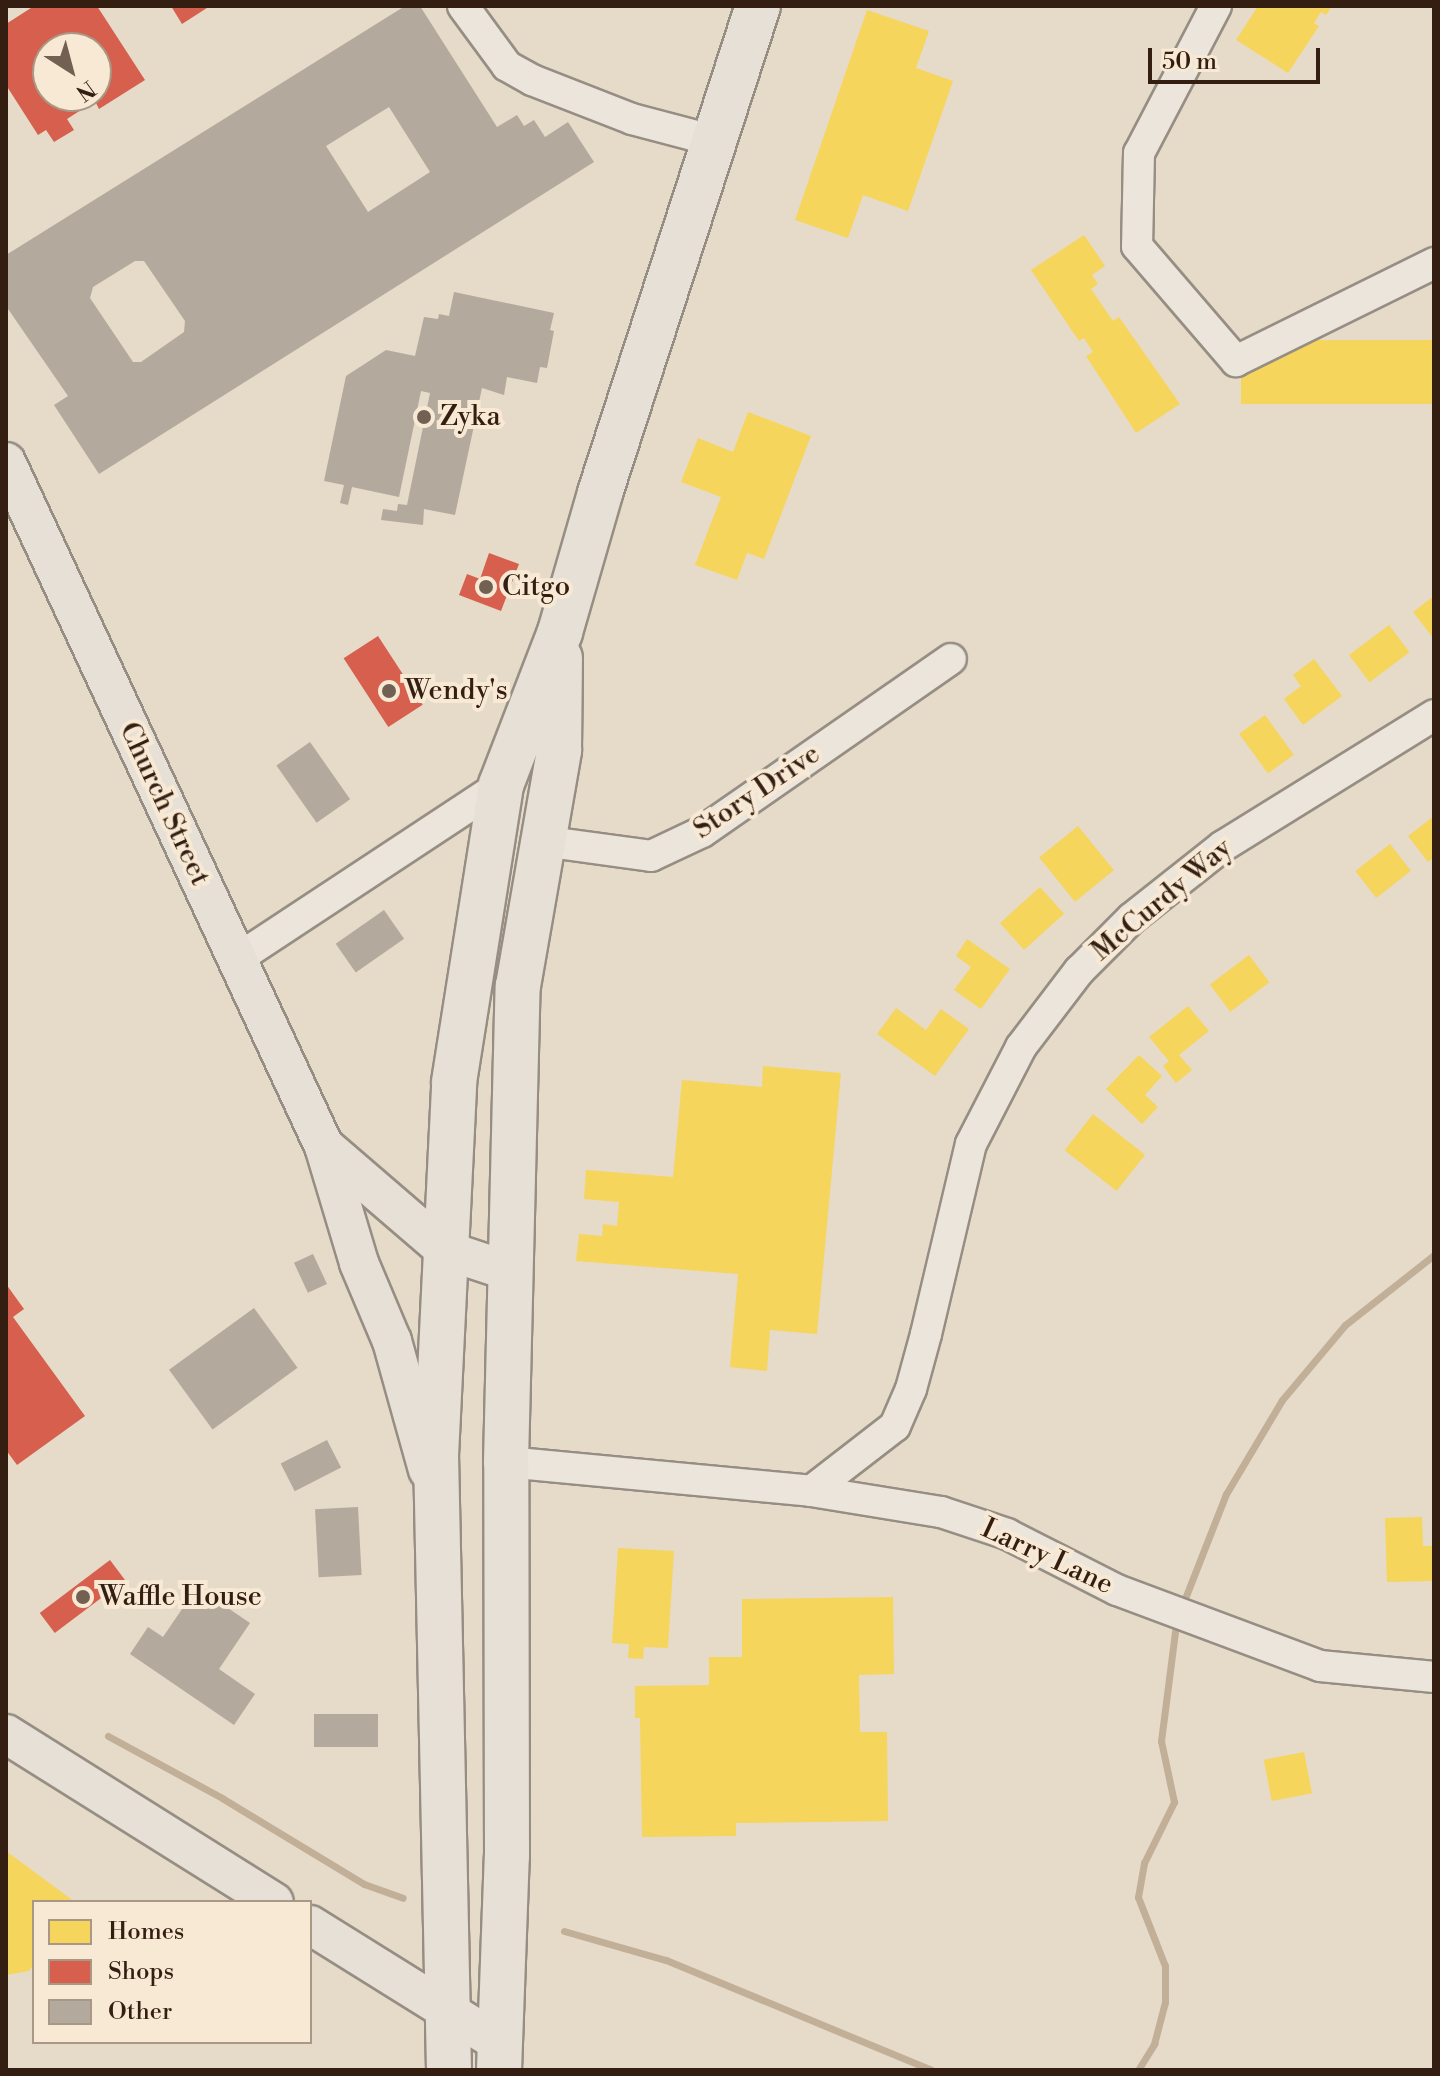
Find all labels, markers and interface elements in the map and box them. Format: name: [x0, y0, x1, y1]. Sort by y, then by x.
north arrow: [32, 32, 112, 112]
scale bar: [1152, 32, 1324, 82]
text: 50 m: [1162, 47, 1217, 77]
text: N: [70, 74, 100, 106]
place label: Zyka: [440, 400, 501, 434]
marker: Zyka: [415, 408, 433, 426]
place label: Citgo: [502, 570, 570, 604]
marker: Citgo: [477, 578, 495, 596]
place label: Wendy's: [405, 674, 508, 708]
marker: Wendy's: [380, 682, 398, 700]
street label: Church Street: [112, 717, 216, 891]
street label: Story Drive: [687, 737, 827, 847]
street label: McCurdy Way: [1085, 832, 1239, 968]
street label: Larry Lane: [976, 1512, 1118, 1602]
place label: Waffle House: [99, 1580, 262, 1614]
marker: Waffle House: [74, 1588, 92, 1606]
legend: [32, 1900, 312, 2044]
text: Homes: [108, 1917, 184, 1947]
text: Shops: [108, 1957, 174, 1987]
text: Other: [108, 1997, 172, 2027]

